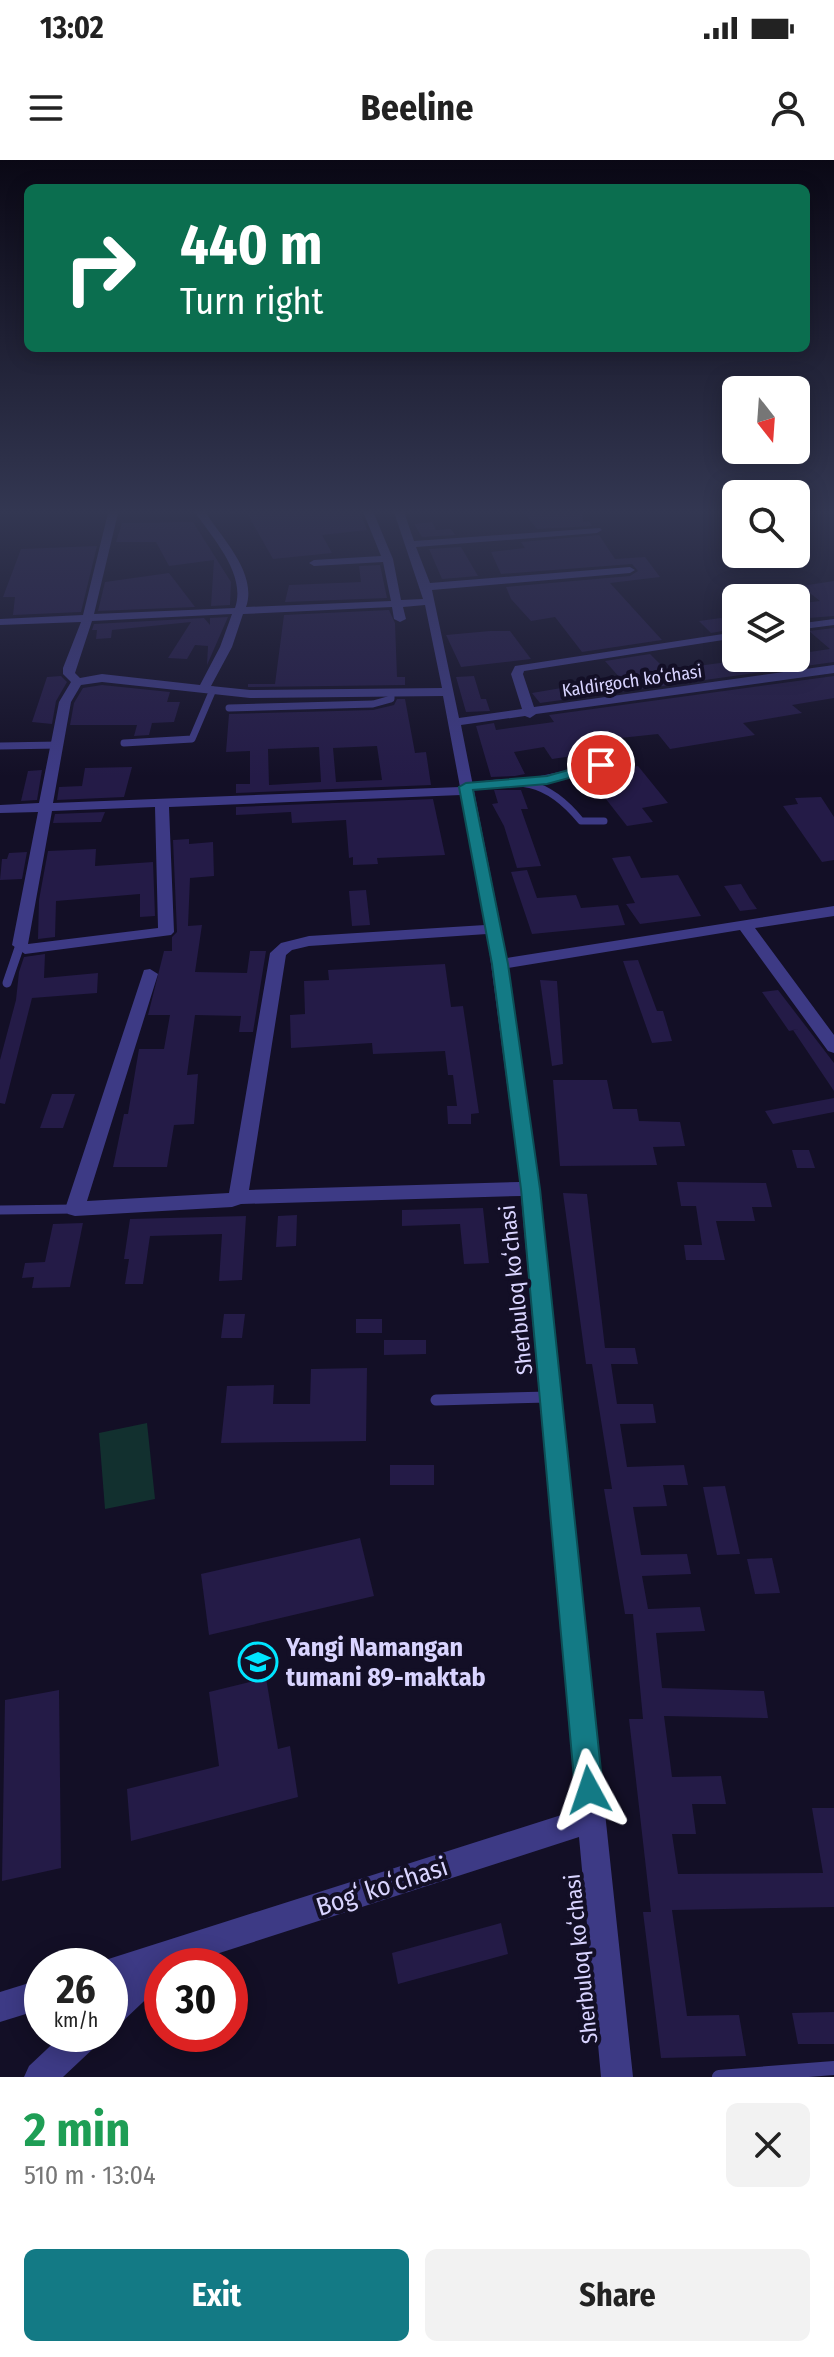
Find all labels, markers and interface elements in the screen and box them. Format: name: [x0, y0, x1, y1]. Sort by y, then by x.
text: 13:02: [40, 10, 104, 46]
icon: menu: [24, 86, 68, 130]
text: Beeline: [361, 86, 473, 130]
icon: person: [766, 86, 810, 130]
text: 440 m: [180, 212, 323, 279]
icon: right: [48, 216, 152, 320]
text: Turn right: [180, 280, 323, 324]
north arrow: [722, 376, 810, 464]
map controls: [722, 376, 810, 672]
button: search: [722, 480, 810, 568]
button: layers: [722, 584, 810, 672]
street label: Kaldirgoch koʻchasi: [561, 660, 703, 702]
pin: [567, 731, 635, 799]
icon: arrive: [579, 743, 623, 787]
street label: Sherbuloq koʻchasi: [494, 1204, 538, 1376]
place label: Yangi Namangan tumani 89-maktab: [285, 1632, 486, 1693]
school or university icon: Yangi Namangan tumani 89-maktab: [237, 1641, 279, 1683]
position arrow: [547, 1748, 631, 1832]
street label: Bogʻ koʻchasi: [312, 1851, 452, 1923]
street label: Sherbuloq koʻchasi: [559, 1873, 603, 2045]
speed limit sign: 30: [144, 1948, 248, 2052]
text: 26: [56, 1966, 96, 2014]
text: km/h: [54, 2008, 98, 2032]
text: 2 min: [24, 2101, 130, 2159]
button: close: [726, 2103, 810, 2187]
text: 510 m · 13:04: [24, 2160, 156, 2191]
button: Exit: [24, 2249, 409, 2341]
button: Share: [425, 2249, 810, 2341]

